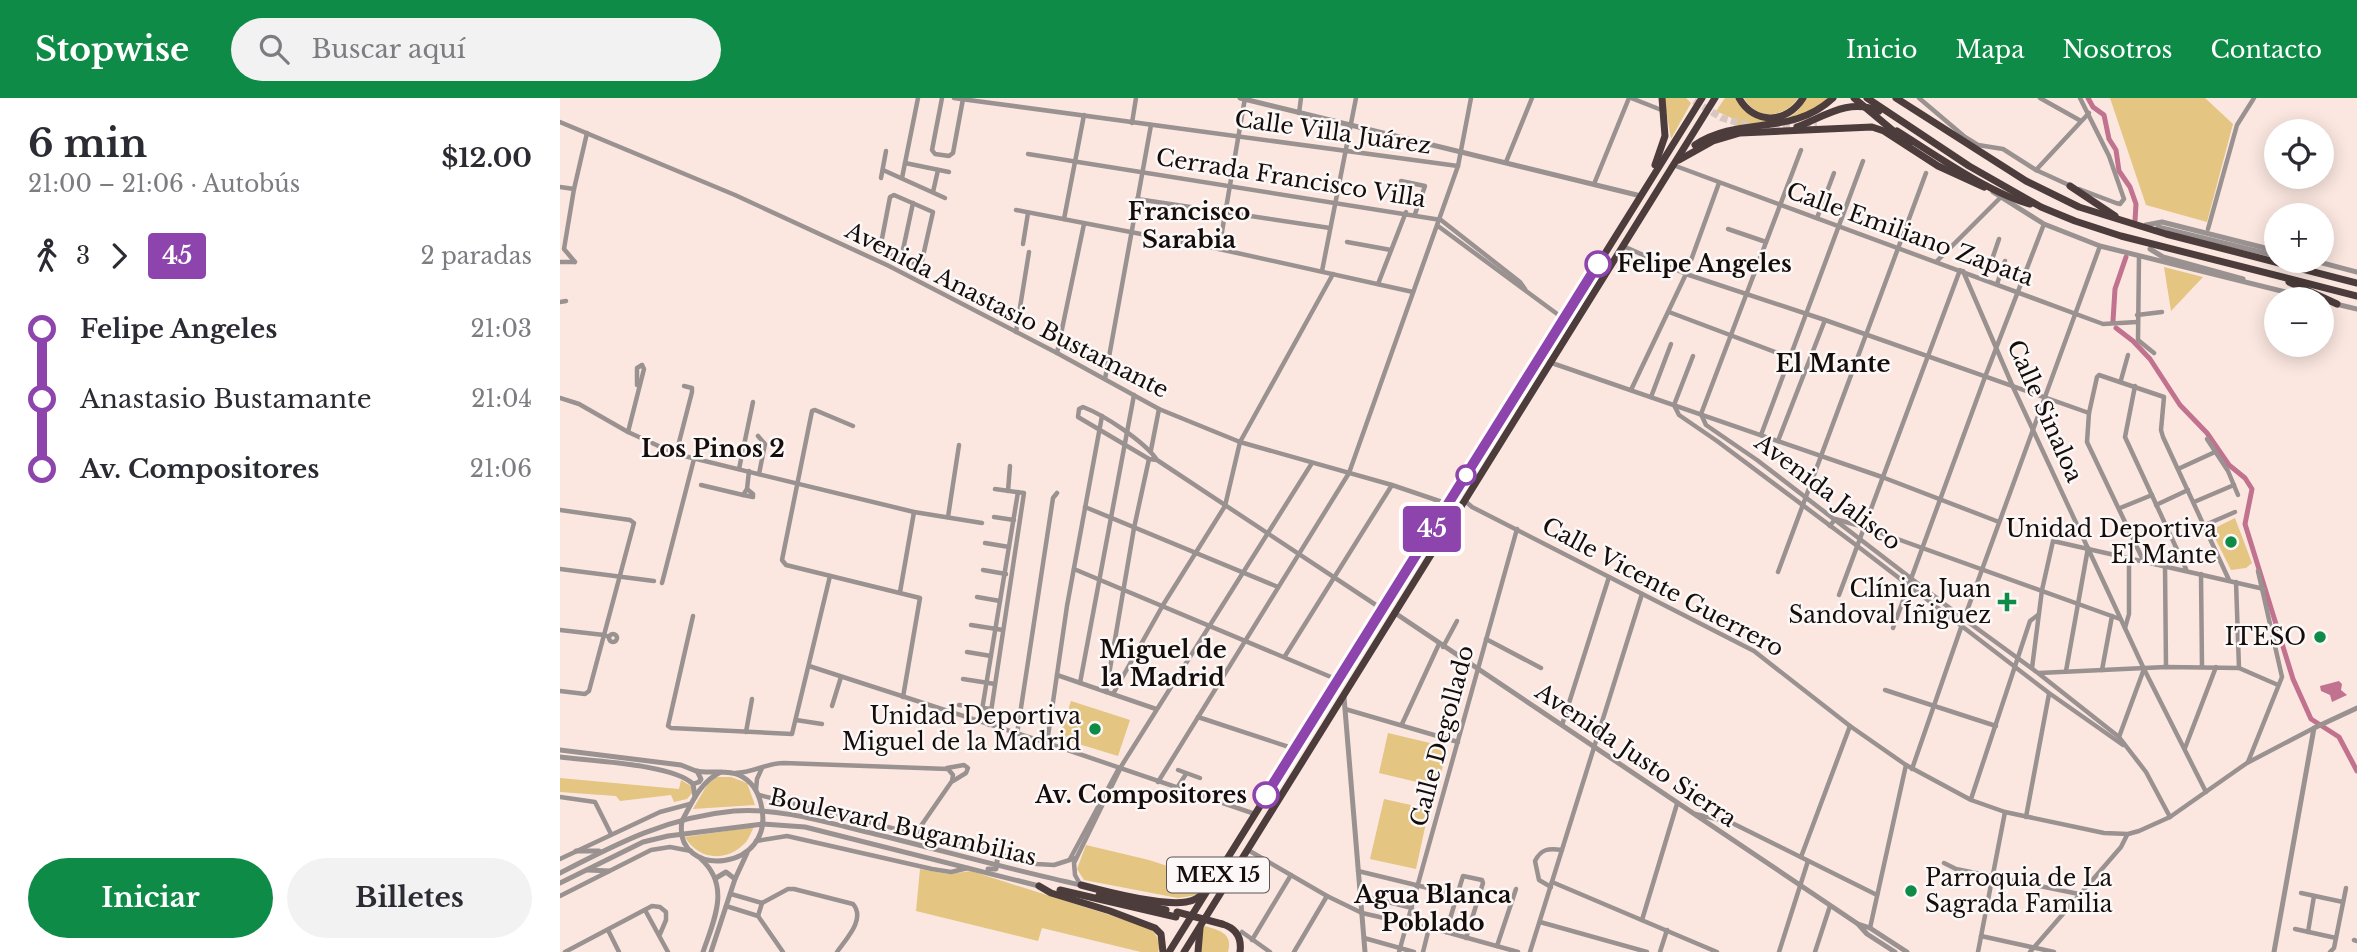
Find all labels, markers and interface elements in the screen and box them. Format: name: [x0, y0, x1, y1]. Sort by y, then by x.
search box: [231, 18, 721, 81]
text: Stopwise: [35, 29, 189, 70]
icon: search: [255, 30, 293, 68]
text: Buscar aquí: [311, 33, 466, 65]
text: Inicio: [1846, 35, 1917, 64]
text: Mapa: [1955, 35, 2024, 64]
text: Nosotros: [2062, 35, 2173, 64]
text: Contacto: [2211, 35, 2322, 64]
street label: Calle Villa Juárez: [1233, 104, 1433, 160]
map controls: [2264, 119, 2334, 357]
button: locate: [2264, 119, 2334, 189]
text: 6 min: [28, 120, 147, 167]
text: $12.00: [441, 142, 532, 174]
street label: Cerrada Francisco Villa: [1154, 143, 1428, 213]
text: 21:00 – 21:06 · Autobús: [28, 170, 300, 198]
street label: Calle Emiliano Zapata: [1783, 176, 2038, 292]
district label: Francisco Sarabia: [1128, 197, 1250, 254]
button: +: [2264, 203, 2334, 273]
street label: Avenida Anastasio Bustamante: [840, 216, 1173, 404]
icon: walk: [28, 237, 66, 275]
icon: forward: [100, 237, 138, 275]
text: 45: [162, 241, 192, 270]
text: 3: [76, 242, 90, 270]
text: 2 paradas: [420, 242, 532, 270]
place label: Felipe Angeles: [1617, 250, 1792, 278]
marker: Felipe Angeles: [1585, 251, 1611, 277]
button: −: [2264, 287, 2334, 357]
text: Felipe Angeles: [80, 313, 277, 345]
text: 21:03: [470, 315, 532, 343]
street label: Calle Sinaloa: [2001, 336, 2089, 487]
district label: El Mante: [1775, 349, 1891, 378]
text: Anastasio Bustamante: [80, 383, 372, 415]
text: 21:04: [471, 385, 532, 413]
street label: Avenida Jalisco: [1749, 427, 1907, 556]
district label: Los Pinos 2: [641, 434, 785, 463]
text: Av. Compositores: [80, 453, 319, 485]
text: 21:06: [470, 455, 532, 483]
unlabelled marker: [1456, 465, 1476, 485]
line badge: 45: [1400, 506, 1463, 552]
street label: Calle Vicente Guerrero: [1537, 511, 1789, 663]
text: 45: [1417, 514, 1447, 543]
place label: Unidad Deportiva El Mante: [2006, 515, 2217, 569]
marker: Unidad Deportiva El Mante: [2223, 534, 2239, 550]
place label: Clínica Juan Sandoval Íñiguez: [1788, 575, 1991, 629]
marker: Clínica Juan Sandoval Íñiguez: [1997, 592, 2017, 612]
place label: ITESO: [2225, 623, 2306, 651]
marker: ITESO: [2312, 629, 2328, 645]
district label: Miguel de la Madrid: [1099, 635, 1227, 692]
street label: Calle Degollado: [1404, 642, 1480, 830]
street label: Avenida Justo Sierra: [1529, 677, 1742, 833]
place label: Unidad Deportiva Miguel de la Madrid: [842, 702, 1081, 756]
marker: Unidad Deportiva Miguel de la Madrid: [1087, 721, 1103, 737]
place label: Av. Compositores: [1034, 781, 1247, 809]
marker: Av. Compositores: [1253, 782, 1279, 808]
street label: Boulevard Bugambilias: [767, 783, 1039, 871]
button: Iniciar: [28, 858, 273, 938]
button: Billetes: [287, 858, 532, 938]
road number: MEX 15: [1167, 858, 1269, 892]
place label: Parroquia de La Sagrada Familia: [1925, 864, 2113, 918]
district label: Agua Blanca Poblado: [1353, 880, 1512, 937]
marker: Parroquia de La Sagrada Familia: [1903, 883, 1919, 899]

